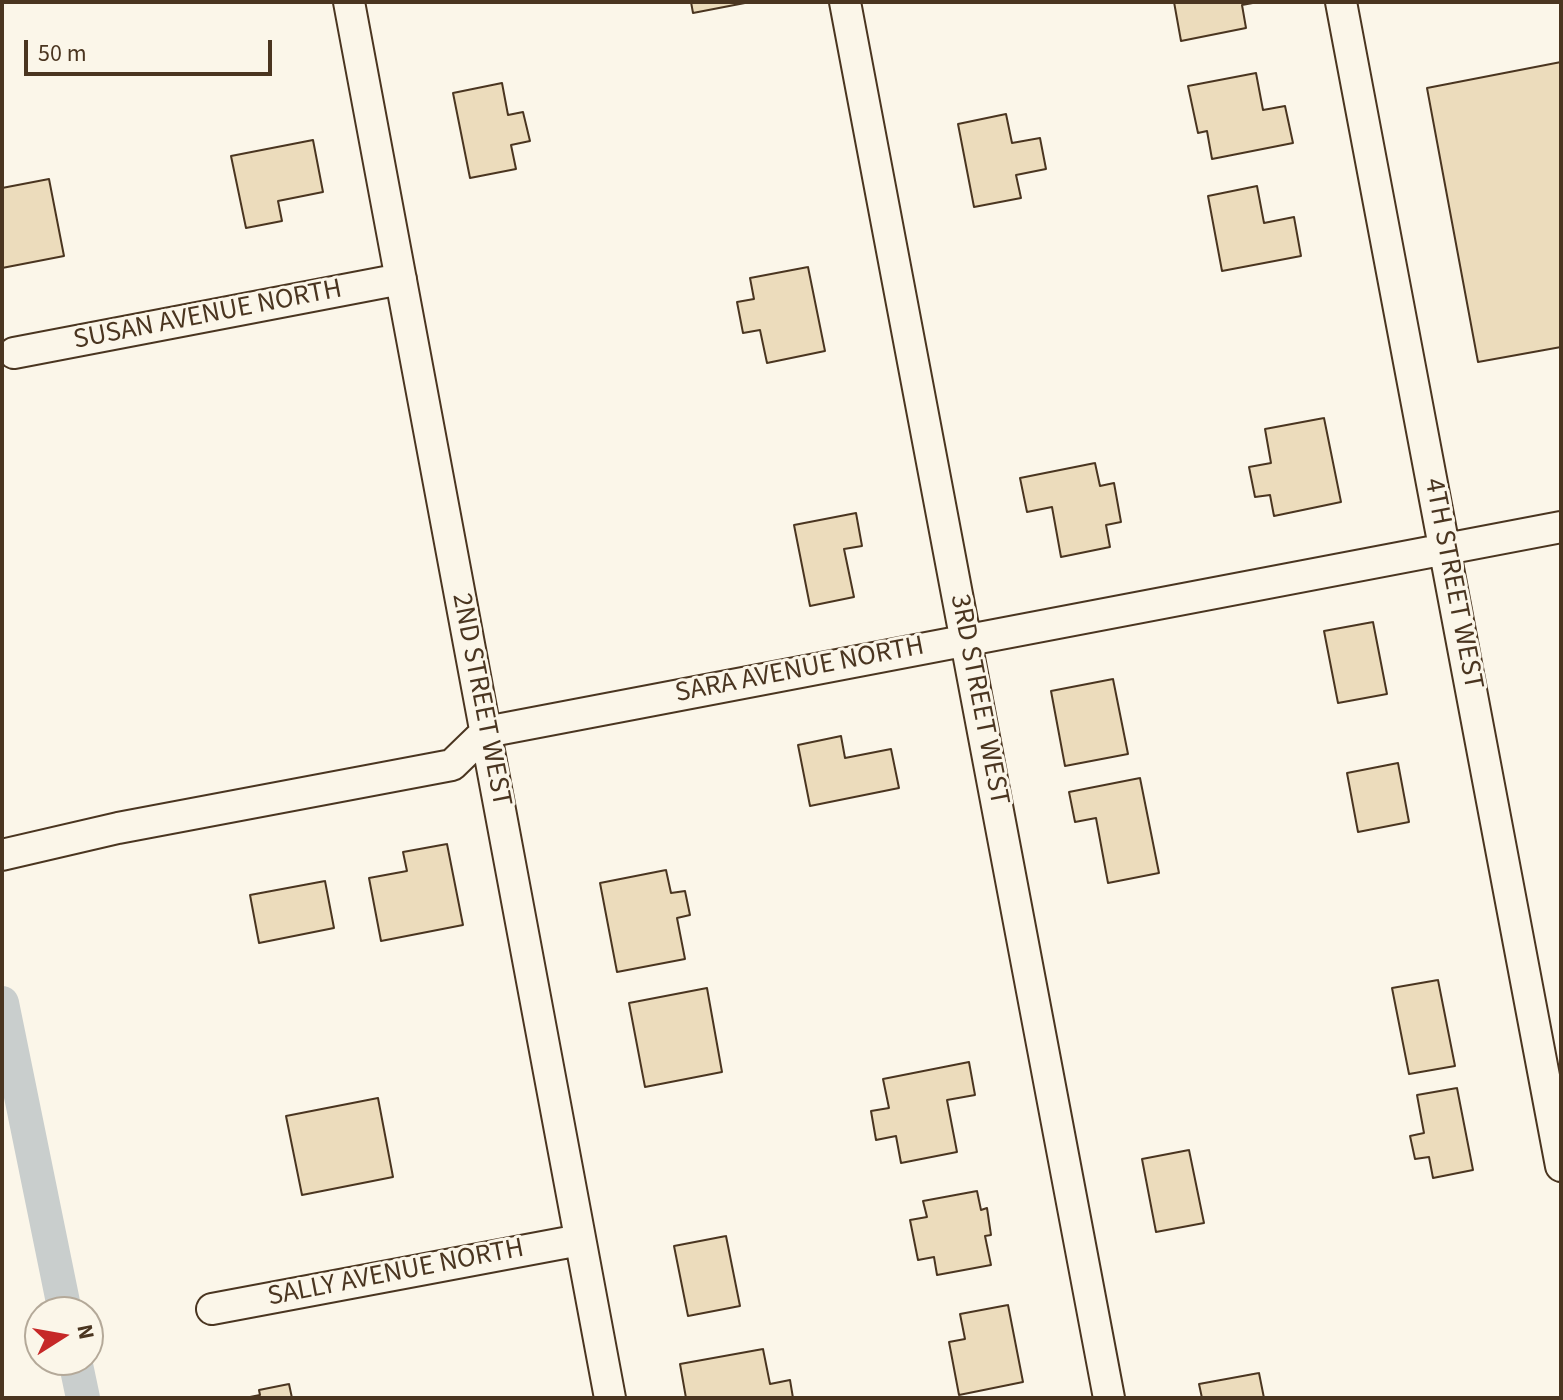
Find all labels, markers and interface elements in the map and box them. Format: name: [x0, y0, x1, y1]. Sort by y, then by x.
scale bar: [28, 24, 276, 74]
text: 50 m: [38, 36, 87, 71]
street label: SUSAN AVENUE NORTH: [71, 273, 345, 359]
street label: 4TH STREET WEST: [1415, 476, 1489, 692]
street label: 2ND STREET WEST: [443, 591, 517, 809]
street label: 3RD STREET WEST: [941, 592, 1015, 808]
street label: SARA AVENUE NORTH: [673, 630, 927, 712]
street label: SALLY AVENUE NORTH: [265, 1233, 527, 1315]
north arrow: [24, 1296, 104, 1376]
text: N: [68, 1322, 103, 1342]

